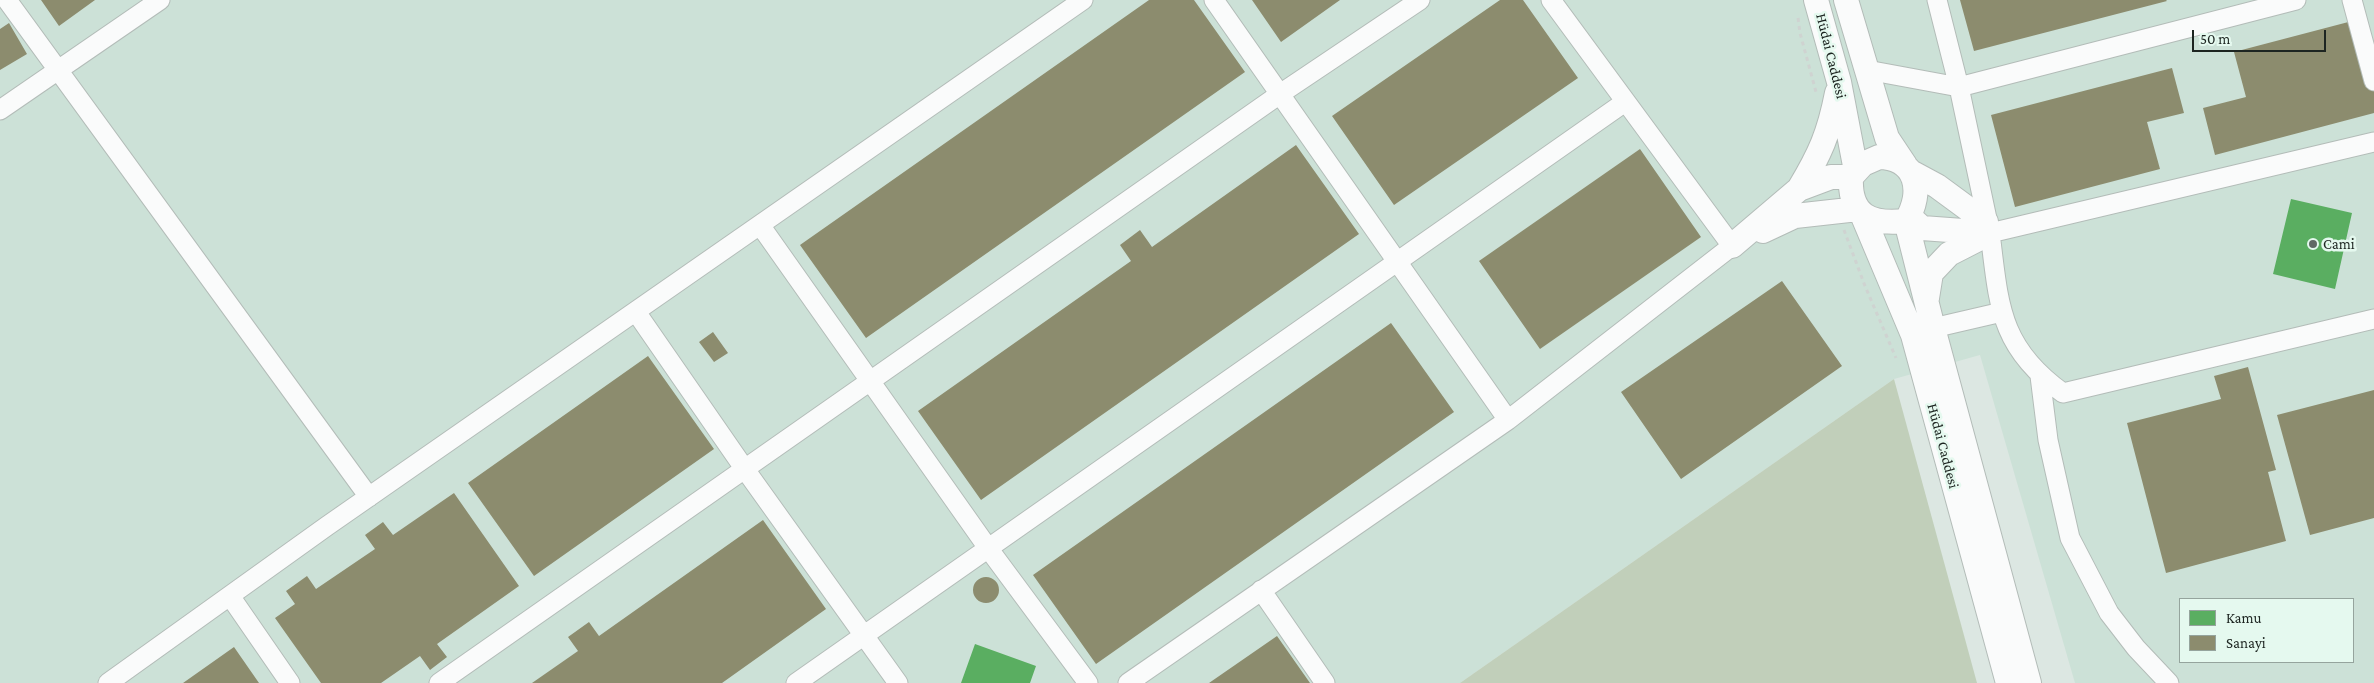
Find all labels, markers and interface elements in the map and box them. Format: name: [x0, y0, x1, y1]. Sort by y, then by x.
street label: Hüdai Caddesi: [1812, 11, 1850, 101]
scale bar: [2194, 20, 2328, 52]
text: 50 m: [2200, 31, 2230, 47]
place label: Cami: [2323, 235, 2355, 253]
marker: Cami: [2307, 238, 2319, 250]
street label: Hüdai Caddesi: [1923, 402, 1963, 490]
legend: [2179, 598, 2354, 663]
text: Kamu: [2226, 610, 2261, 626]
text: Sanayi: [2226, 635, 2266, 651]

